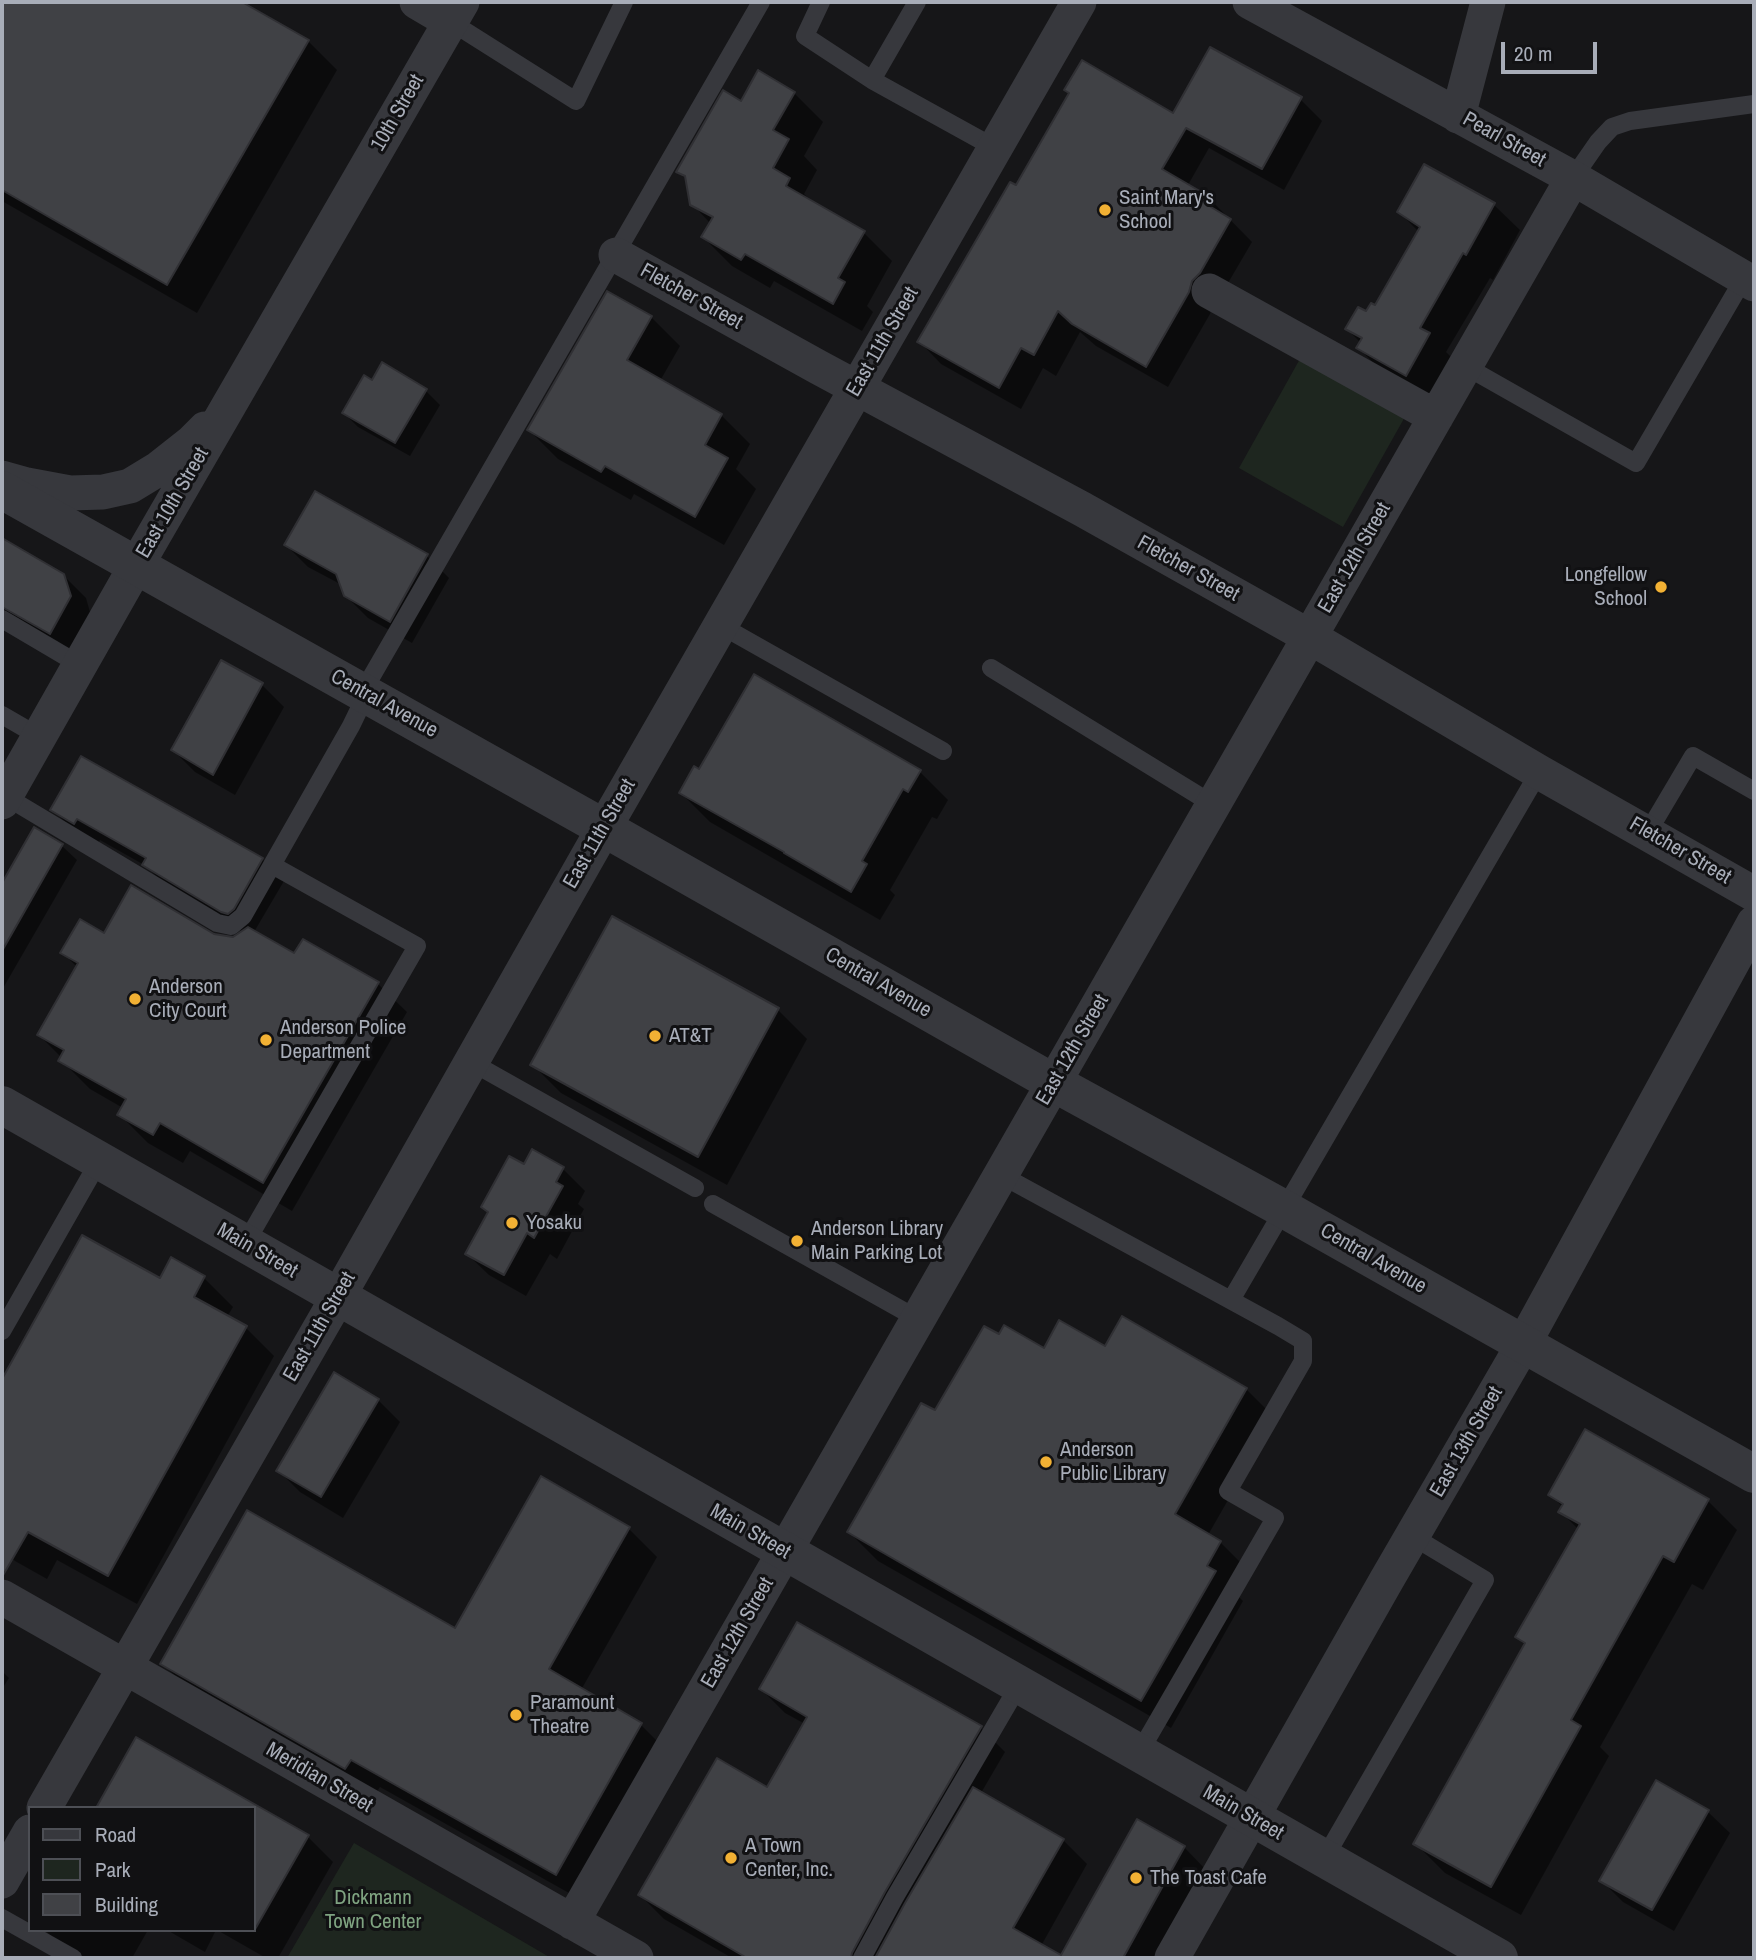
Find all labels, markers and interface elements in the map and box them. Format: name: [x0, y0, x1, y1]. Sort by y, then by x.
scale bar: [1504, 28, 1600, 72]
text: 20 m: [1514, 39, 1552, 68]
street label: 10th Street: [366, 70, 430, 156]
street label: Pearl Street: [1458, 107, 1550, 173]
place label: Saint Mary's School: [1119, 185, 1214, 235]
marker: Saint Mary's School: [1097, 202, 1113, 218]
street label: Fletcher Street: [636, 259, 746, 335]
street label: East 11th Street: [842, 283, 924, 401]
street label: East 10th Street: [131, 443, 215, 563]
street label: East 12th Street: [1313, 498, 1397, 618]
street label: Fletcher Street: [1133, 531, 1243, 607]
place label: Longfellow School: [1565, 562, 1647, 612]
marker: Longfellow School: [1653, 579, 1669, 595]
street label: Central Avenue: [326, 664, 442, 744]
street label: East 11th Street: [559, 775, 641, 893]
street label: Fletcher Street: [1625, 812, 1735, 890]
street label: Central Avenue: [820, 942, 936, 1024]
place label: Anderson City Court: [149, 974, 227, 1024]
street label: East 12th Street: [1031, 990, 1115, 1110]
marker: Anderson City Court: [127, 991, 143, 1007]
place label: Anderson Police Department: [280, 1015, 406, 1065]
place label: AT&T: [669, 1023, 712, 1049]
marker: AT&T: [647, 1028, 663, 1044]
marker: Anderson Police Department: [258, 1032, 274, 1048]
place label: Yosaku: [526, 1210, 582, 1236]
marker: Yosaku: [504, 1215, 520, 1231]
place label: Anderson Library Main Parking Lot: [811, 1216, 943, 1266]
street label: Main Street: [212, 1218, 302, 1284]
street label: Central Avenue: [1315, 1218, 1431, 1300]
marker: Anderson Library Main Parking Lot: [789, 1233, 805, 1249]
street label: East 11th Street: [279, 1268, 361, 1386]
street label: East 13th Street: [1425, 1382, 1509, 1502]
place label: Anderson Public Library: [1060, 1437, 1166, 1487]
marker: Anderson Public Library: [1038, 1454, 1054, 1470]
street label: Main Street: [705, 1499, 795, 1565]
street label: East 12th Street: [696, 1573, 780, 1693]
place label: Paramount Theatre: [530, 1690, 614, 1740]
marker: Paramount Theatre: [508, 1707, 524, 1723]
street label: Meridian Street: [261, 1737, 377, 1819]
street label: Main Street: [1198, 1780, 1288, 1846]
legend: [28, 1806, 256, 1932]
text: Road: [95, 1820, 136, 1849]
place label: A Town Center, Inc.: [745, 1833, 833, 1883]
marker: A Town Center, Inc.: [723, 1850, 739, 1866]
text: Park: [95, 1855, 130, 1884]
place label: The Toast Cafe: [1150, 1865, 1267, 1891]
marker: The Toast Cafe: [1128, 1870, 1144, 1886]
park label: Dickmann Town Center: [325, 1885, 421, 1935]
text: Building: [95, 1890, 158, 1919]

